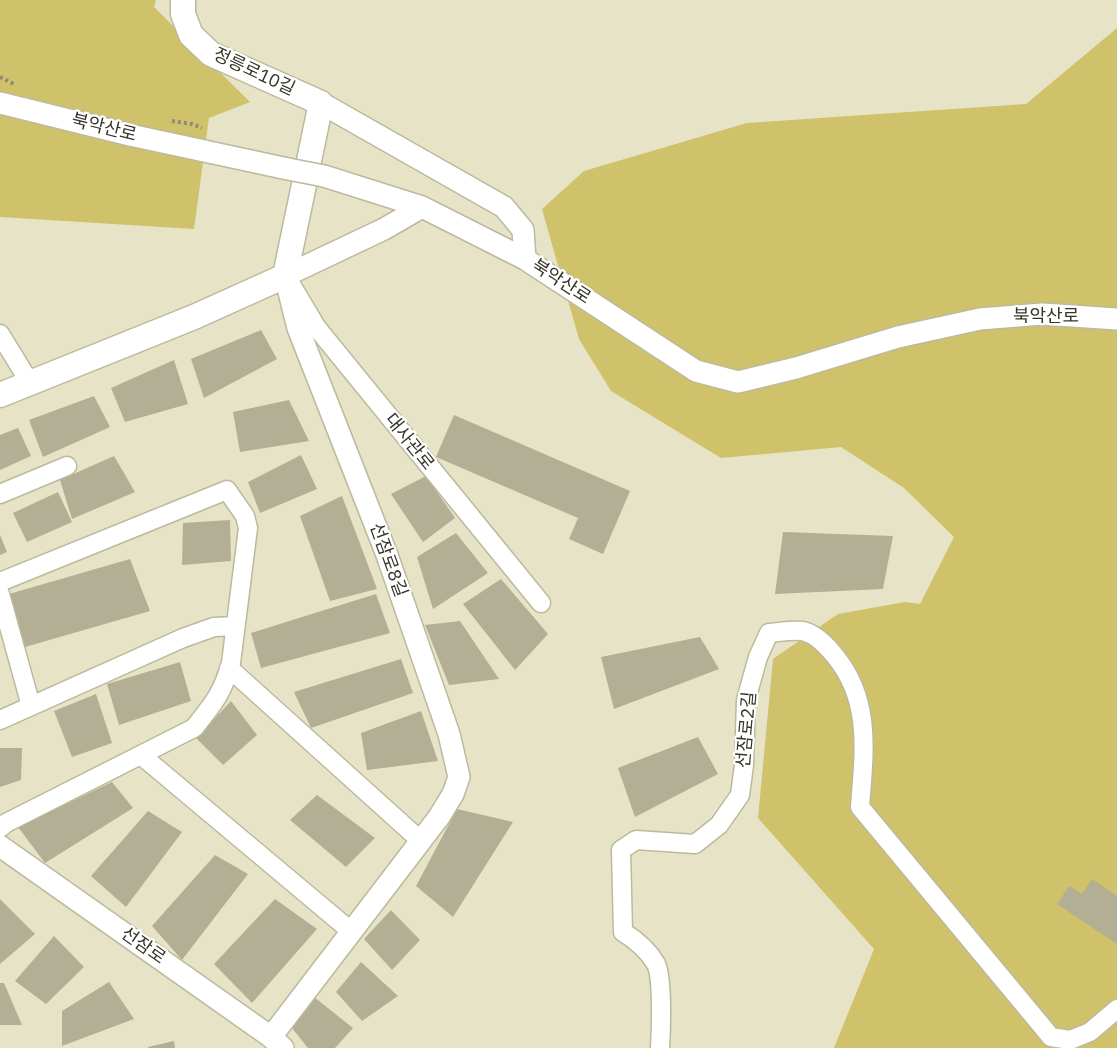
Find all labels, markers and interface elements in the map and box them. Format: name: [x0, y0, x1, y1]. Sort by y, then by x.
street label: 정릉로10길: [210, 44, 298, 100]
street label: 북악산로: [69, 110, 139, 146]
street label: 북악산로: [527, 255, 595, 309]
street label: 북악산로: [1013, 306, 1079, 328]
street label: 대사관로: [380, 409, 438, 475]
street label: 선잠로8길: [365, 520, 411, 600]
street label: 선잠로2길: [733, 691, 761, 769]
street label: 선잠로: [116, 923, 170, 969]

